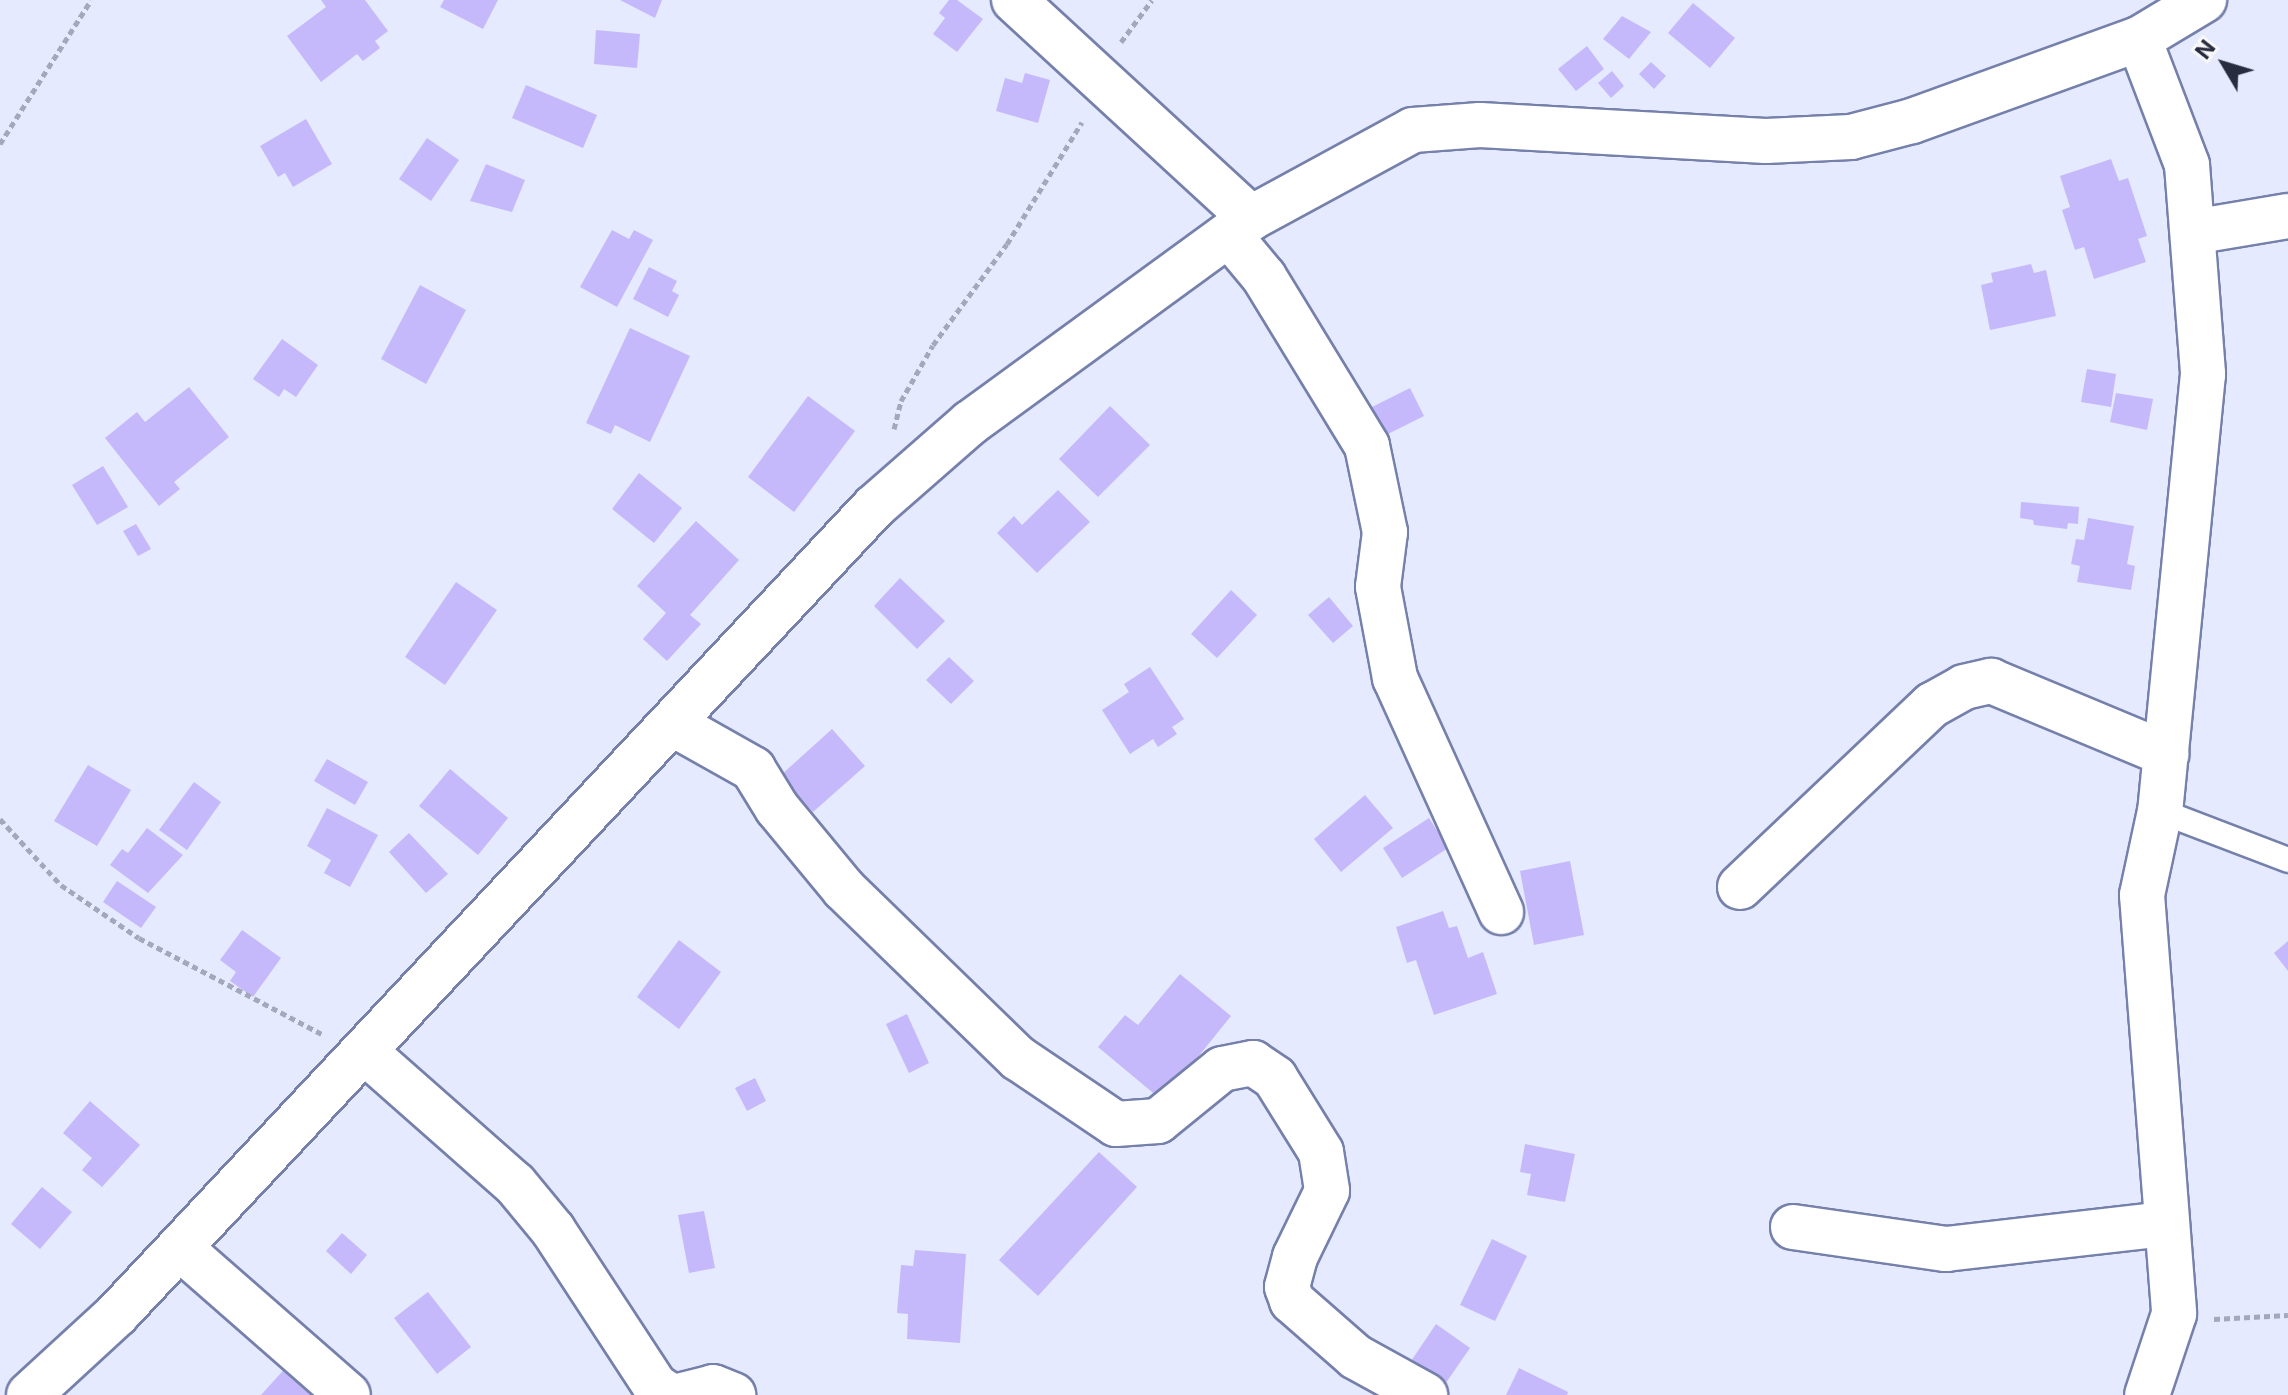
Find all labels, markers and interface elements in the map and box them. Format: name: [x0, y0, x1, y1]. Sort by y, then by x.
north arrow: [2184, 24, 2264, 104]
text: N: [2190, 35, 2220, 64]

